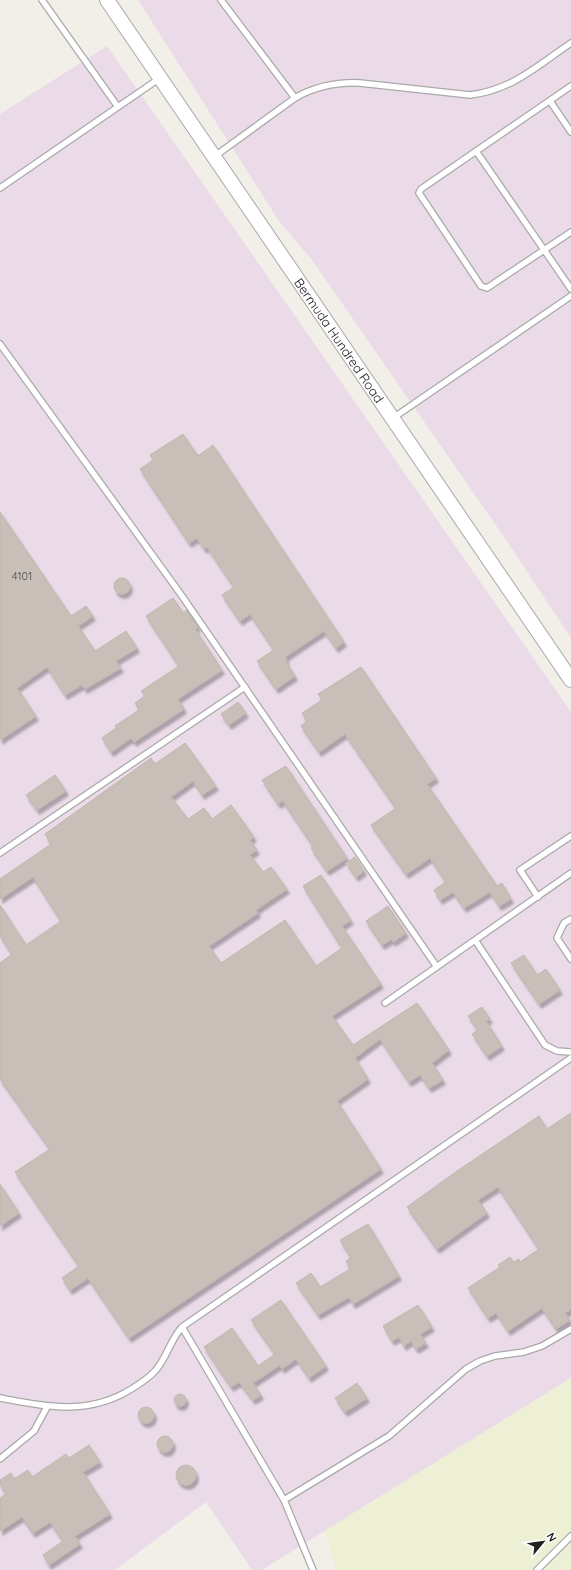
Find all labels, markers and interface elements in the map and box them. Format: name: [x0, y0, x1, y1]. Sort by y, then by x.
street label: Bermuda Hundred Road: [291, 275, 387, 406]
house number: 4101: [12, 569, 32, 583]
north arrow: [523, 1522, 563, 1562]
text: N: [544, 1530, 560, 1544]

